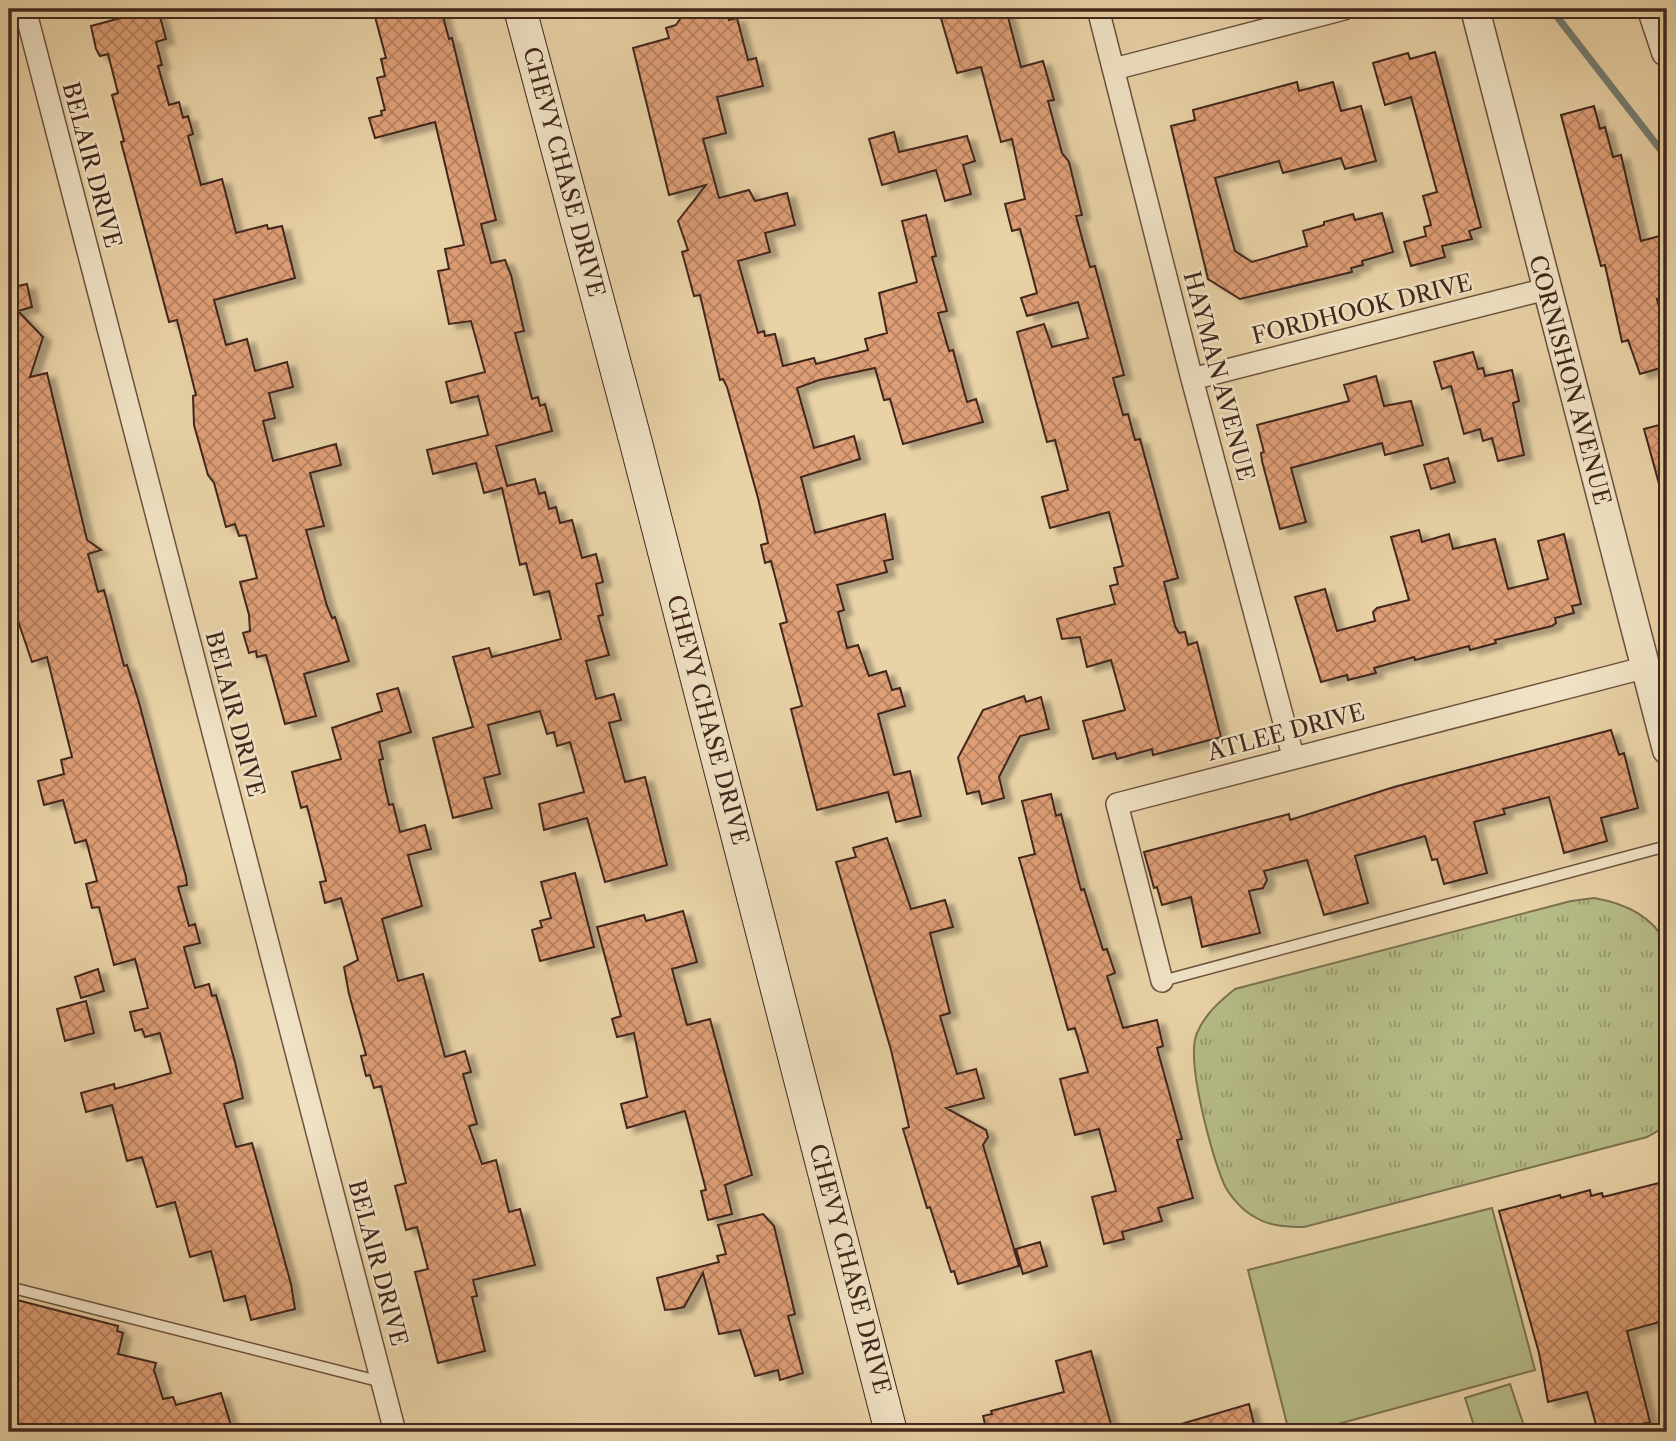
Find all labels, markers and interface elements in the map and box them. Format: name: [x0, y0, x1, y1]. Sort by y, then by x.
street label: CHEVY CHASE DRIVE: [517, 44, 611, 300]
street label: BELAIR DRIVE: [56, 79, 128, 251]
street label: CORNISHON AVENUE: [1523, 252, 1617, 508]
street label: HAYMAN AVENUE: [1178, 268, 1260, 484]
street label: FORDHOOK DRIVE: [1249, 268, 1475, 350]
street label: CHEVY CHASE DRIVE: [661, 592, 755, 848]
street label: BELAIR DRIVE: [199, 628, 271, 800]
street label: ATLEE DRIVE: [1203, 698, 1368, 767]
street label: CHEVY CHASE DRIVE: [803, 1141, 897, 1397]
street label: BELAIR DRIVE: [342, 1177, 414, 1349]

